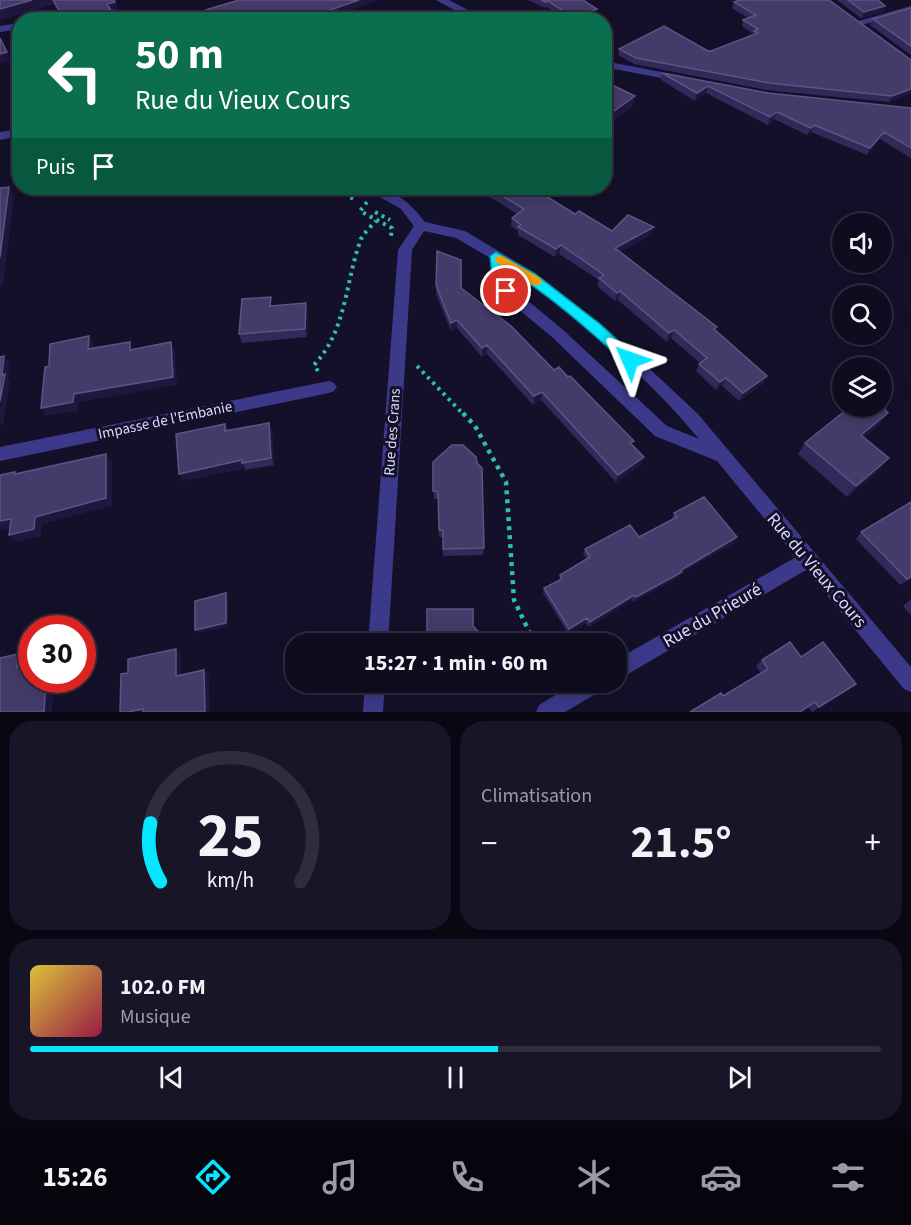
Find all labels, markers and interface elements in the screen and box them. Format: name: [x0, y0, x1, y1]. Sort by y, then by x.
text: 50 m: [135, 25, 224, 85]
icon: left: [36, 36, 114, 114]
text: Rue du Vieux Cours: [135, 81, 350, 120]
icon: arrive: [87, 150, 120, 183]
text: Puis: [36, 151, 75, 183]
map controls: [832, 213, 892, 417]
button: sound: [832, 213, 892, 273]
pin: [480, 265, 531, 316]
icon: arrive: [489, 274, 522, 307]
button: search: [832, 285, 892, 345]
position arrow: [598, 328, 662, 392]
button: layers: [832, 357, 892, 417]
street label: Rue des Crans: [379, 388, 406, 476]
street label: Impasse de l'Embanie: [96, 396, 234, 445]
street label: Rue du Vieux Cours: [761, 507, 872, 633]
street label: Rue du Prieuré: [658, 577, 766, 654]
speed limit sign: 30: [18, 615, 96, 693]
text: 15:27 · 1 min · 60 m: [364, 647, 548, 679]
text: Climatisation: [481, 782, 592, 810]
text: 25: [197, 792, 263, 881]
text: 21.5°: [630, 811, 732, 875]
text: −: [481, 820, 497, 867]
text: +: [865, 820, 881, 867]
text: km/h: [206, 866, 254, 897]
text: 102.0 FM: [120, 971, 206, 1003]
text: Musique: [120, 1003, 191, 1031]
icon: previous: [155, 1061, 188, 1094]
icon: pause: [439, 1061, 472, 1094]
icon: next: [723, 1061, 756, 1094]
icon: directions: [192, 1156, 234, 1198]
icon: music: [319, 1156, 361, 1198]
icon: phone: [446, 1156, 488, 1198]
icon: climate: [573, 1156, 615, 1198]
icon: car: [700, 1156, 742, 1198]
icon: filters: [827, 1156, 869, 1198]
text: 15:26: [42, 1158, 108, 1197]

